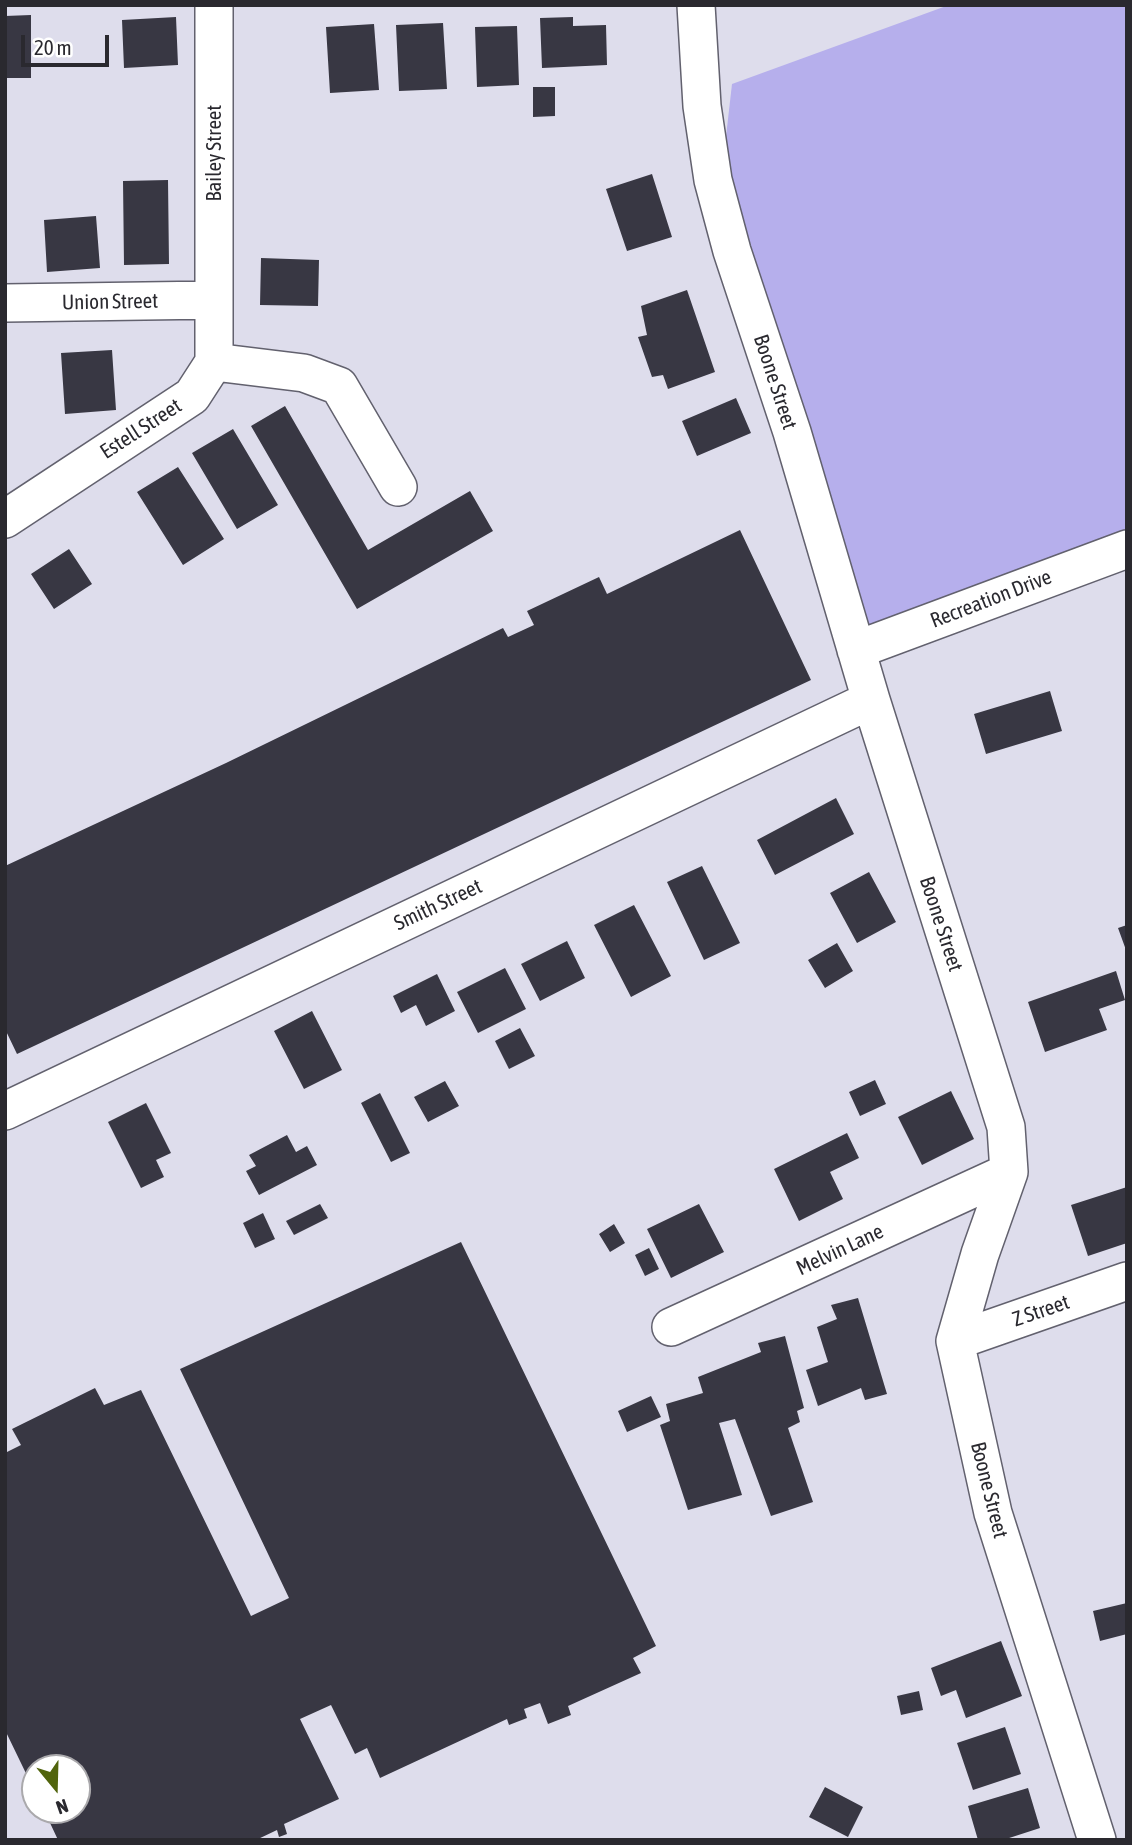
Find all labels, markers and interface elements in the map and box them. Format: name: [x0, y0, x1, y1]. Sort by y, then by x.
scale bar: [24, 21, 112, 65]
text: 20 m: [34, 35, 72, 59]
street label: Bailey Street: [201, 105, 227, 201]
street label: Union Street: [62, 289, 158, 315]
street label: Boone Street: [748, 331, 802, 433]
street label: Estell Street: [96, 393, 186, 465]
street label: Recreation Drive: [927, 564, 1055, 634]
street label: Boone Street: [914, 873, 968, 975]
street label: Smith Street: [390, 874, 486, 936]
street label: Melvin Lane: [792, 1219, 888, 1281]
street label: Z Street: [1009, 1290, 1073, 1332]
street label: Boone Street: [965, 1439, 1013, 1541]
north arrow: [21, 1754, 91, 1824]
text: N: [53, 1795, 71, 1819]

